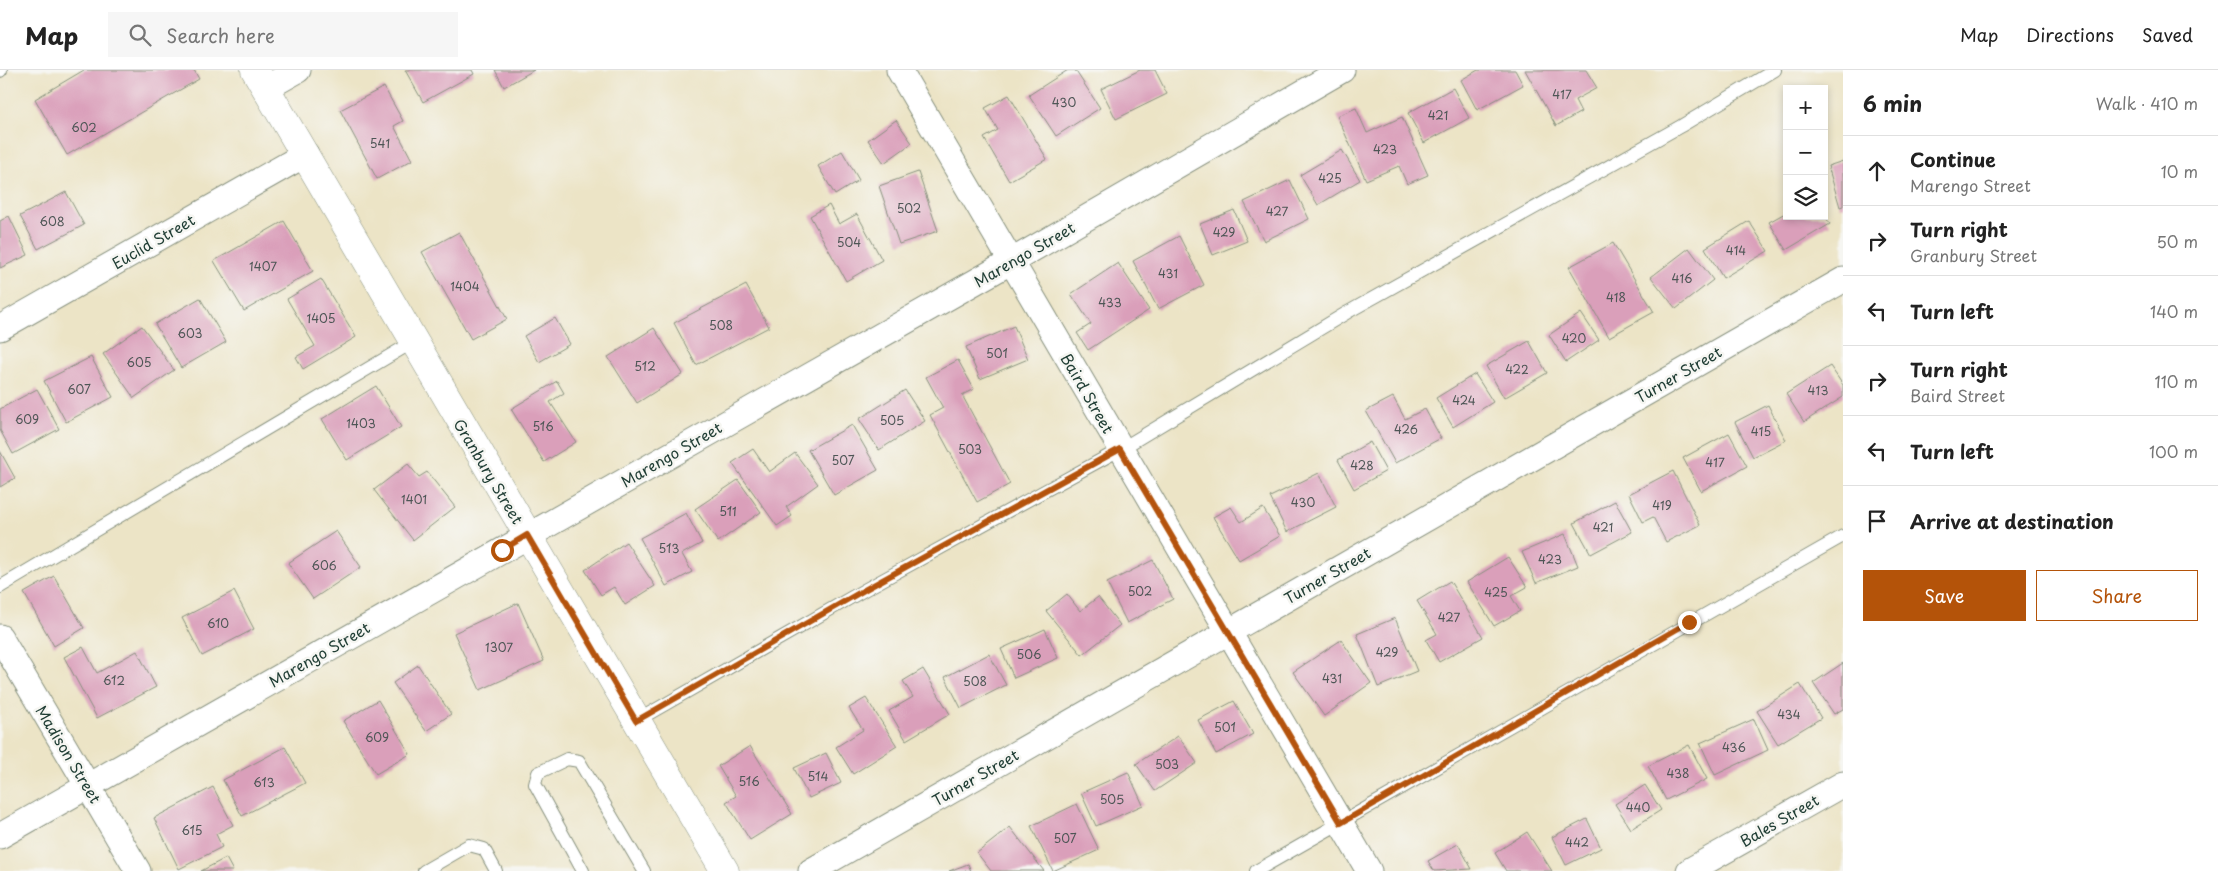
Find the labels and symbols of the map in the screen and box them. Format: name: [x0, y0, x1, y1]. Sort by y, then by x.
house number: 417: [1552, 85, 1572, 103]
house number: 430: [1052, 93, 1076, 111]
house number: 421: [1428, 106, 1448, 124]
house number: 602: [71, 118, 97, 136]
house number: 541: [370, 134, 390, 152]
house number: 423: [1373, 140, 1397, 158]
house number: 425: [1318, 169, 1342, 187]
house number: 502: [897, 199, 921, 217]
house number: 427: [1266, 202, 1288, 220]
street label: Euclid Street: [107, 208, 199, 274]
house number: 608: [39, 212, 65, 230]
street label: Marengo Street: [969, 216, 1079, 292]
house number: 429: [1213, 223, 1235, 241]
house number: 504: [837, 233, 861, 251]
house number: 414: [1726, 241, 1746, 259]
house number: 1407: [249, 257, 277, 275]
house number: 431: [1158, 264, 1178, 282]
house number: 416: [1671, 269, 1693, 287]
house number: 1404: [450, 277, 480, 295]
house number: 418: [1606, 288, 1626, 306]
house number: 433: [1098, 293, 1122, 311]
house number: 1405: [307, 309, 335, 327]
house number: 508: [709, 316, 733, 334]
house number: 603: [178, 324, 202, 342]
house number: 420: [1562, 329, 1587, 347]
street label: Turner Street: [1630, 340, 1726, 408]
house number: 501: [986, 344, 1008, 362]
street label: Baird Street: [1056, 349, 1120, 437]
house number: 605: [127, 353, 151, 371]
house number: 512: [634, 357, 656, 375]
house number: 422: [1505, 360, 1529, 378]
house number: 607: [67, 380, 91, 398]
house number: 413: [1808, 381, 1828, 399]
house number: 424: [1452, 391, 1476, 409]
house number: 609: [15, 410, 39, 428]
house number: 505: [880, 411, 904, 429]
house number: 1403: [346, 414, 376, 432]
street label: Granbury Street: [448, 414, 530, 528]
street label: Marengo Street: [616, 416, 726, 492]
house number: 516: [532, 417, 554, 435]
house number: 426: [1394, 420, 1418, 438]
house number: 415: [1751, 422, 1771, 440]
house number: 503: [958, 440, 982, 458]
house number: 507: [832, 451, 855, 469]
house number: 417: [1705, 453, 1725, 471]
house number: 428: [1350, 456, 1374, 474]
house number: 1401: [401, 490, 427, 508]
house number: 430: [1291, 493, 1315, 511]
house number: 419: [1652, 496, 1672, 514]
house number: 511: [719, 502, 737, 520]
house number: 421: [1593, 518, 1613, 536]
route start: [491, 539, 514, 562]
house number: 513: [659, 539, 679, 557]
street label: Turner Street: [1279, 541, 1375, 609]
house number: 423: [1538, 550, 1562, 568]
house number: 606: [311, 556, 337, 574]
house number: 502: [1128, 582, 1152, 600]
house number: 425: [1484, 583, 1508, 601]
house number: 427: [1438, 608, 1460, 626]
route end: [1678, 611, 1701, 634]
house number: 610: [207, 614, 229, 632]
street label: Marengo Street: [264, 616, 374, 692]
house number: 1307: [485, 638, 513, 656]
house number: 429: [1376, 643, 1398, 661]
house number: 506: [1017, 645, 1041, 663]
house number: 431: [1322, 669, 1342, 687]
house number: 612: [103, 671, 125, 689]
house number: 508: [963, 672, 987, 690]
street label: Madison Street: [31, 701, 107, 807]
house number: 434: [1777, 705, 1801, 723]
house number: 501: [1214, 718, 1236, 736]
house number: 609: [365, 728, 389, 746]
house number: 436: [1722, 738, 1746, 756]
street label: Turner Street: [927, 743, 1023, 811]
house number: 503: [1155, 755, 1179, 773]
house number: 438: [1666, 764, 1690, 782]
house number: 514: [808, 767, 828, 785]
house number: 516: [738, 772, 760, 790]
house number: 613: [253, 773, 275, 791]
street label: Bales Street: [1735, 788, 1823, 852]
house number: 505: [1100, 790, 1124, 808]
house number: 440: [1626, 798, 1651, 816]
house number: 615: [181, 821, 203, 839]
house number: 507: [1054, 829, 1077, 847]
house number: 442: [1565, 833, 1589, 851]

